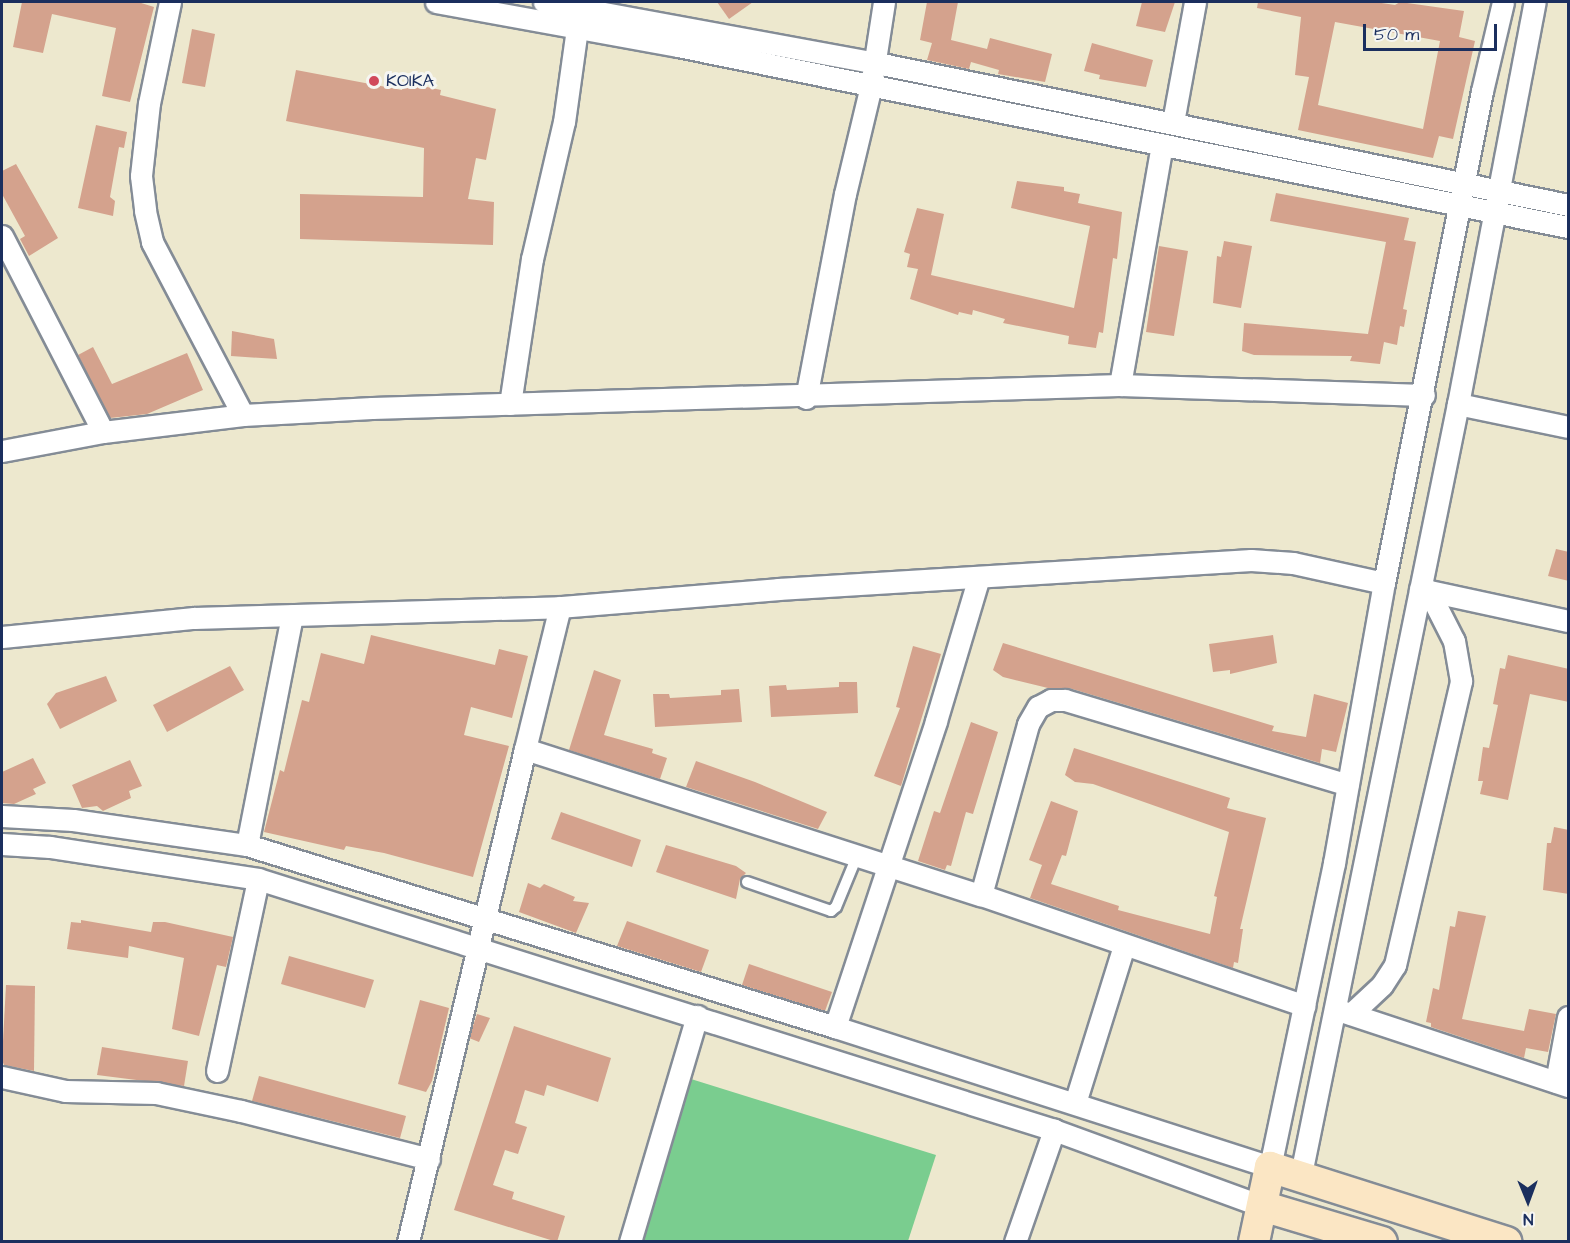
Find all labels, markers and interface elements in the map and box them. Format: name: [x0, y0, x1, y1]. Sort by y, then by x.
scale bar: [1366, 12, 1500, 50]
text: 50 m: [1374, 22, 1419, 47]
place label: KOIKA: [386, 70, 434, 92]
marker: KOIKA: [367, 74, 381, 88]
north arrow: [1498, 1171, 1558, 1231]
text: N: [1523, 1208, 1534, 1230]

